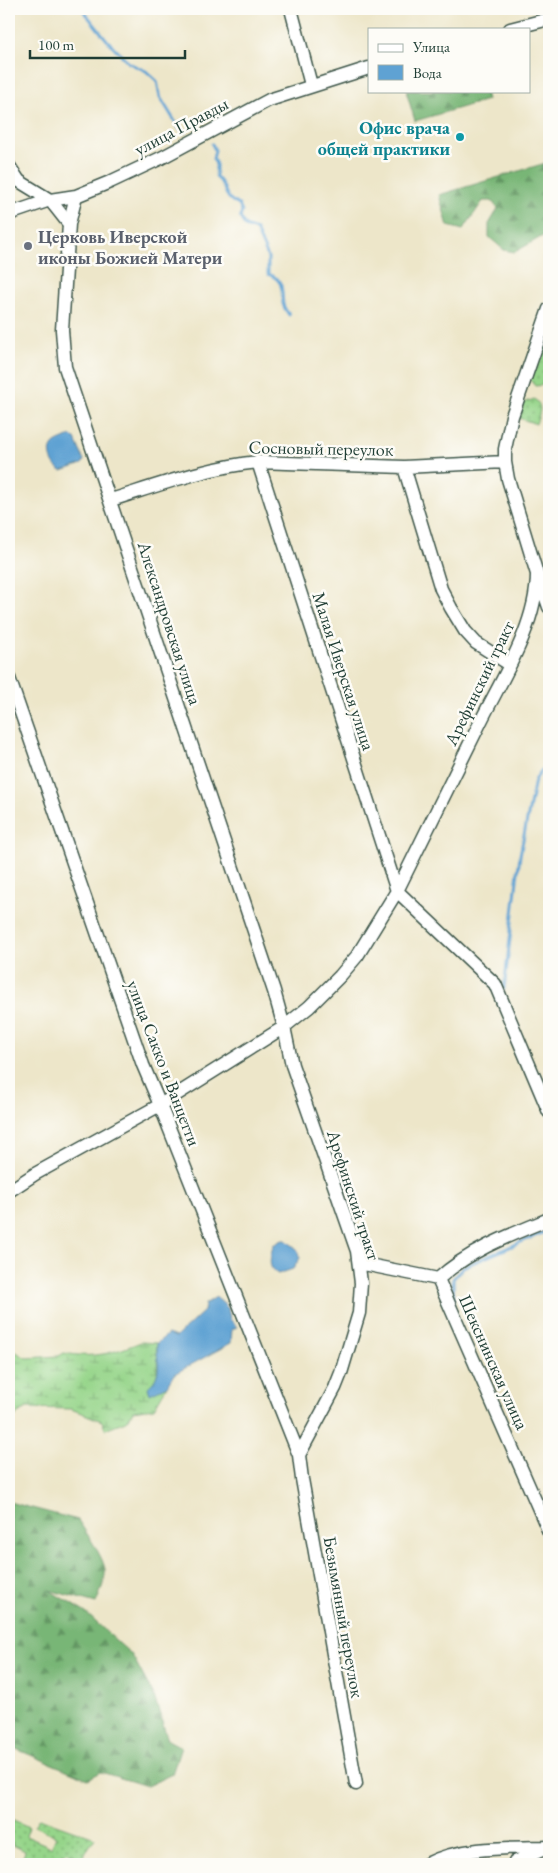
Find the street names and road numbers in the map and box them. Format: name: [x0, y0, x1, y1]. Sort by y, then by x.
street label: улица Правды: [130, 92, 232, 160]
street label: Сосновый переулок: [248, 435, 394, 461]
street label: Александровская улица: [132, 537, 208, 708]
street label: Малая Иверская улица: [308, 589, 381, 754]
street label: Арефинский тракт: [438, 616, 519, 750]
street label: улица Сакко и Ванцетти: [122, 977, 206, 1150]
street label: Арефинский тракт: [322, 1126, 386, 1264]
street label: Шекснинская улица: [454, 1291, 534, 1434]
street label: Безымянный переулок: [318, 1534, 370, 1700]

